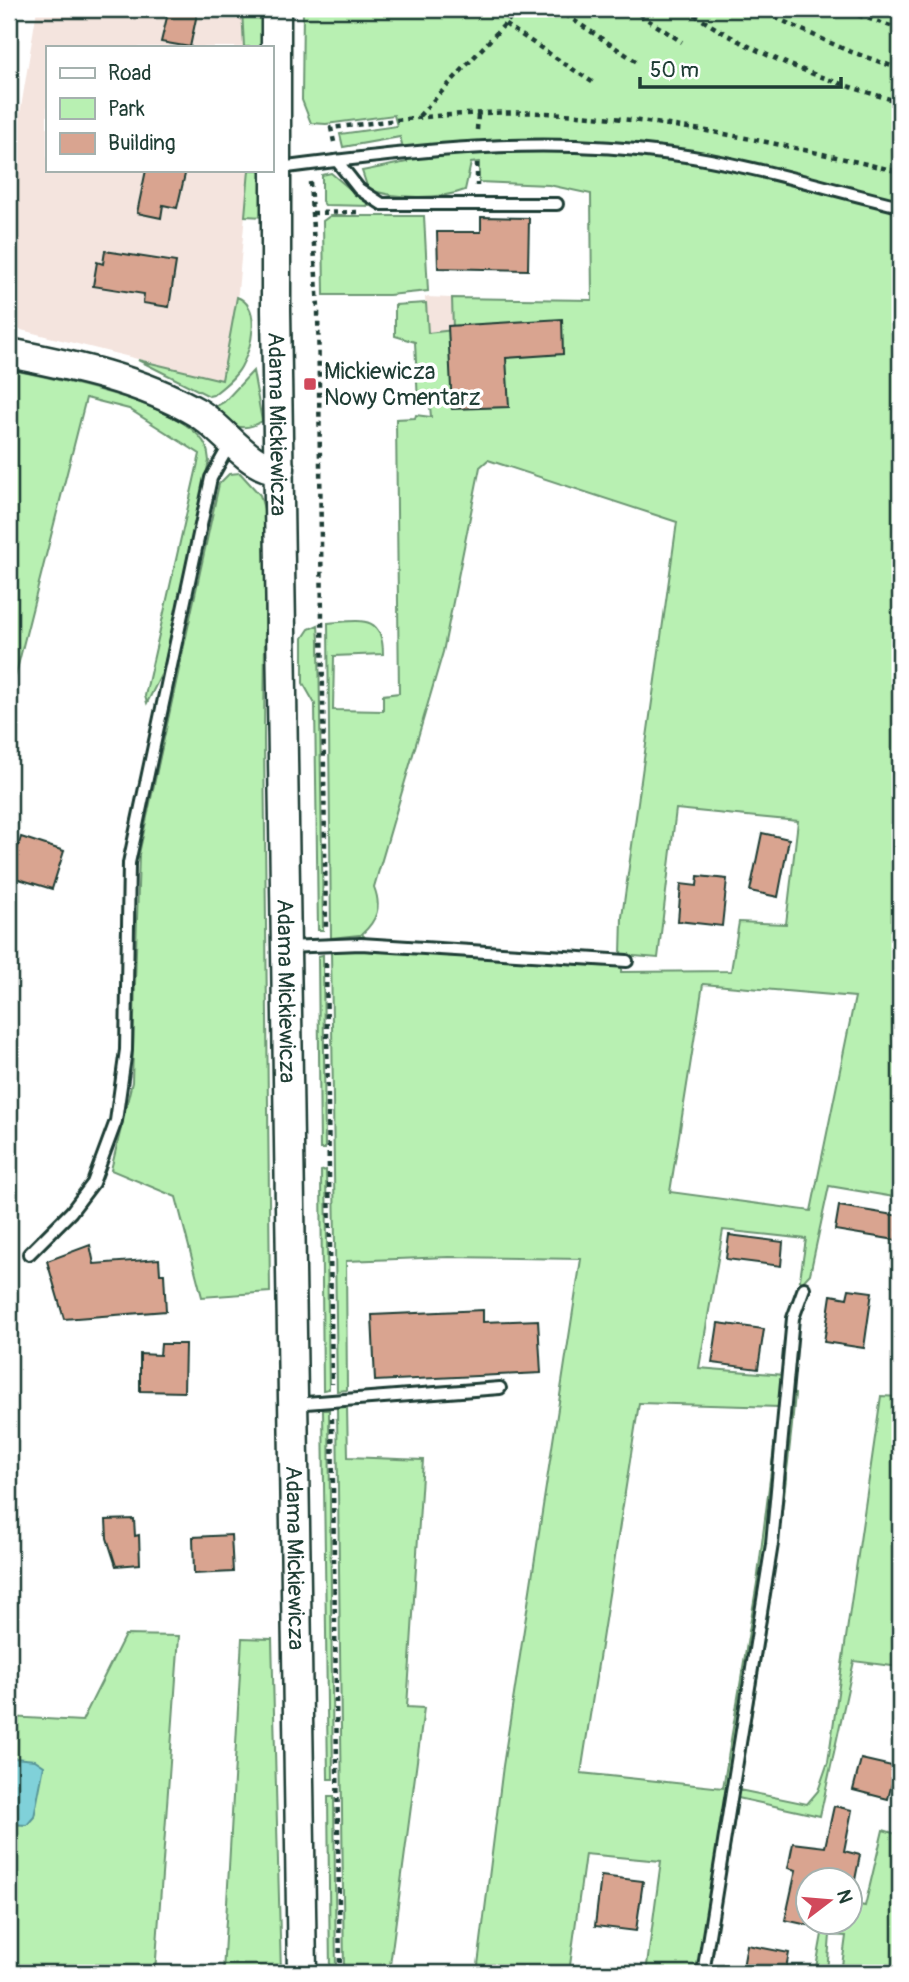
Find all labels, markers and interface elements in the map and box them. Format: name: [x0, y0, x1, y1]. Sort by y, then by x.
legend: [46, 46, 273, 172]
scale bar: [640, 46, 841, 90]
text: 50 m: [650, 57, 699, 84]
text: Road: [108, 60, 152, 87]
text: Park: [108, 96, 145, 123]
text: Building: [108, 130, 175, 157]
street label: Adama Mickiewicza: [261, 332, 293, 516]
place label: Mickiewicza Nowy Cmentarz: [324, 357, 480, 412]
marker: Mickiewicza Nowy Cmentarz: [302, 376, 318, 392]
street label: Adama Mickiewicza: [270, 898, 302, 1083]
street label: Adama Mickiewicza: [279, 1465, 311, 1650]
north arrow: [794, 1867, 864, 1937]
text: N: [831, 1887, 858, 1906]

